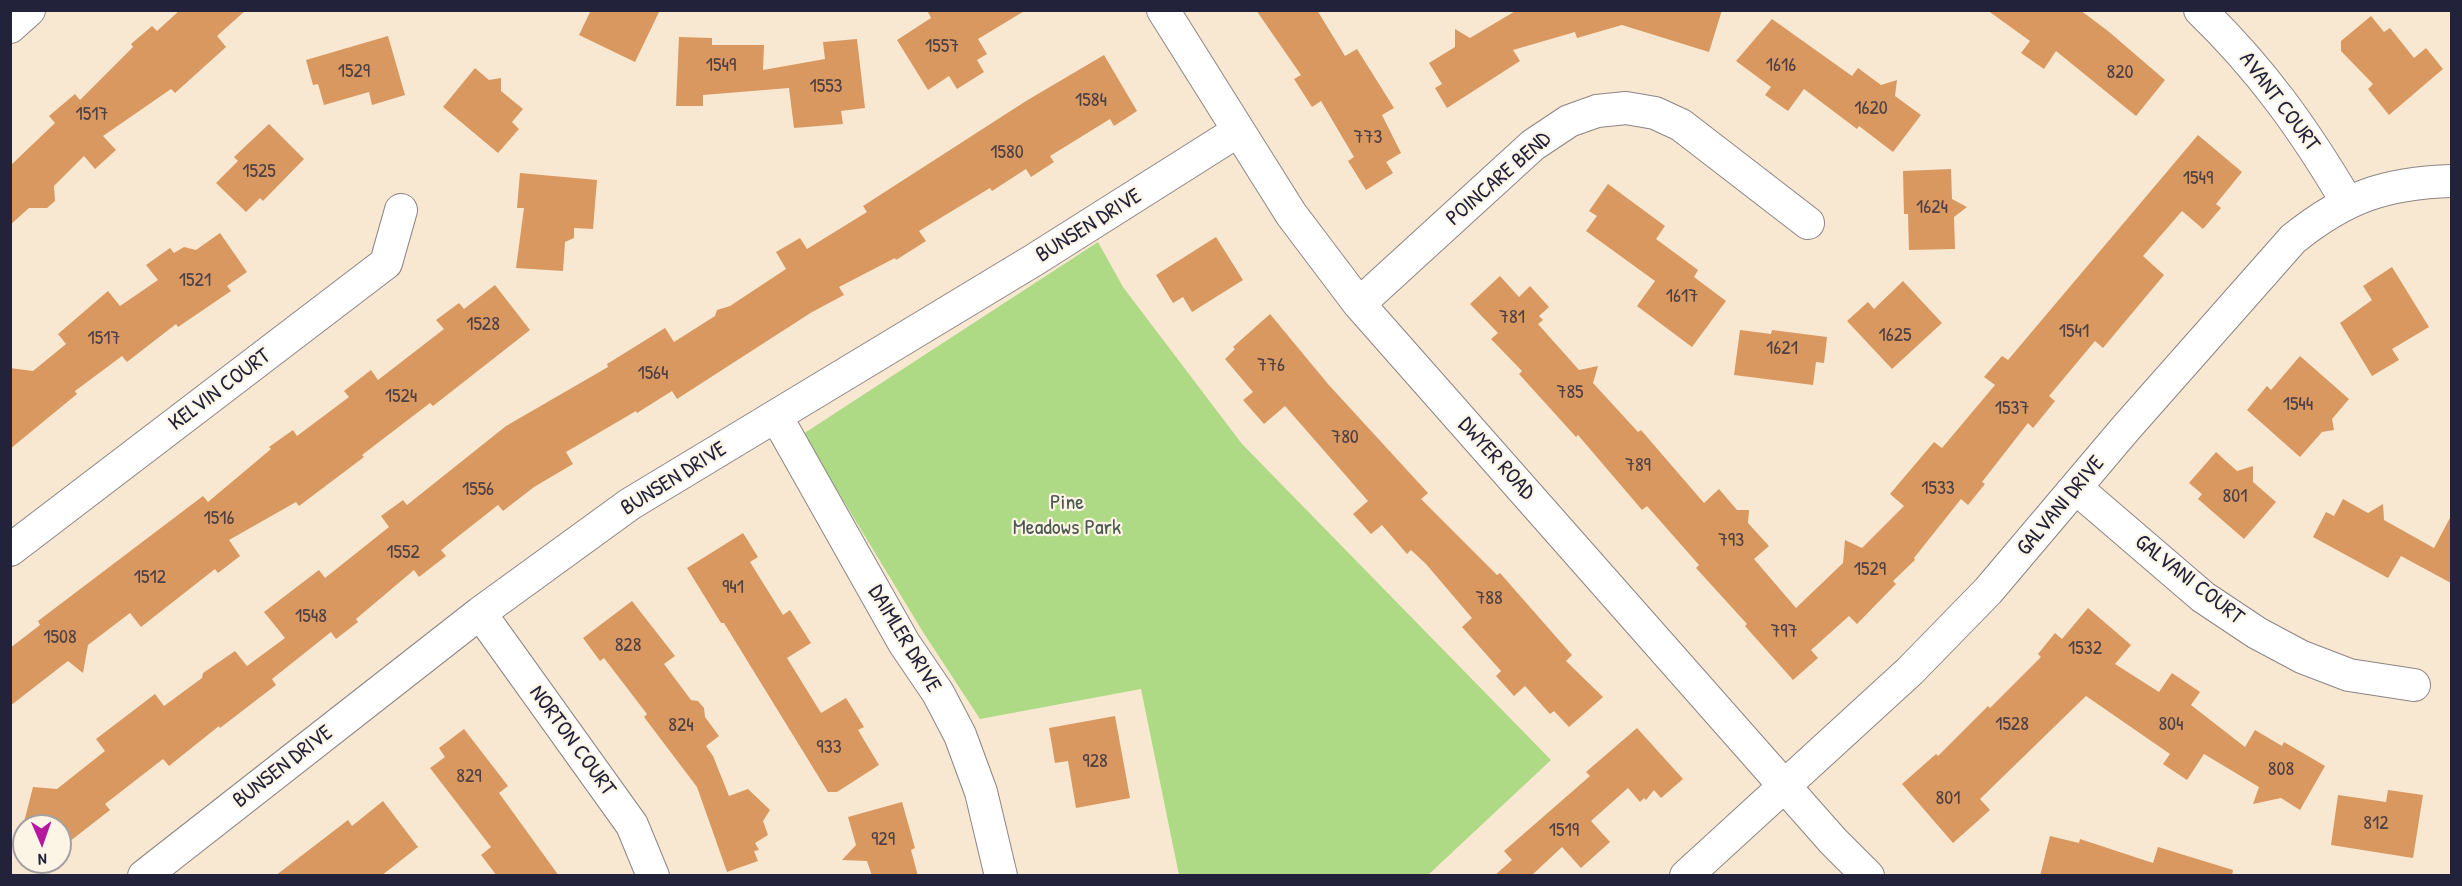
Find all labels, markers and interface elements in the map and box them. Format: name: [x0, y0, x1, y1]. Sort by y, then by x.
house number: 1557: [925, 35, 959, 59]
street label: AVANT COURT: [2233, 47, 2325, 157]
house number: 1549: [706, 54, 736, 78]
house number: 1616: [1766, 54, 1796, 78]
house number: 1529: [338, 60, 370, 84]
house number: 820: [2107, 61, 2133, 85]
house number: 1553: [809, 75, 843, 99]
house number: 1584: [1075, 89, 1107, 113]
house number: 1620: [1854, 97, 1888, 121]
house number: 1517: [76, 103, 108, 127]
house number: 773: [1354, 126, 1382, 150]
street label: POINCARE BEND: [1441, 126, 1557, 232]
house number: 1580: [990, 141, 1024, 165]
house number: 1525: [242, 160, 276, 184]
house number: 1549: [2183, 167, 2213, 191]
street label: BUNSEN DRIVE: [1031, 183, 1147, 269]
house number: 1624: [1916, 196, 1948, 220]
house number: 1521: [179, 269, 211, 293]
house number: 1617: [1666, 285, 1698, 309]
house number: 781: [1499, 306, 1525, 330]
house number: 1528: [466, 313, 500, 337]
house number: 1541: [2059, 320, 2089, 344]
house number: 1625: [1878, 324, 1912, 348]
house number: 1517: [88, 327, 120, 351]
house number: 1621: [1766, 337, 1798, 361]
street label: KELVIN COURT: [164, 343, 276, 437]
house number: 776: [1257, 354, 1285, 378]
house number: 1564: [637, 362, 669, 386]
house number: 785: [1556, 381, 1584, 405]
house number: 1524: [385, 385, 417, 409]
house number: 1544: [2283, 393, 2313, 417]
house number: 1537: [1995, 397, 2029, 421]
street label: DWYER ROAD: [1452, 412, 1540, 506]
house number: 780: [1331, 426, 1359, 450]
street label: BUNSEN DRIVE: [616, 436, 732, 522]
street label: GALVANI DRIVE: [2012, 451, 2110, 561]
house number: 789: [1625, 454, 1651, 478]
house number: 1533: [1921, 477, 1955, 501]
house number: 1556: [462, 478, 494, 502]
house number: 801: [2223, 485, 2247, 509]
park label: Pine Meadows Park: [1013, 490, 1121, 542]
house number: 1516: [204, 507, 234, 531]
house number: 793: [1718, 529, 1744, 553]
street label: GALVANI COURT: [2129, 529, 2249, 631]
house number: 1552: [386, 541, 420, 565]
house number: 1529: [1854, 558, 1886, 582]
house number: 1512: [134, 566, 166, 590]
house number: 941: [722, 576, 744, 600]
street label: DAIMLER DRIVE: [862, 581, 946, 697]
house number: 788: [1475, 587, 1503, 611]
house number: 1548: [295, 605, 327, 629]
house number: 797: [1770, 620, 1798, 644]
house number: 1508: [43, 626, 77, 650]
house number: 828: [615, 634, 641, 658]
house number: 1532: [2068, 637, 2102, 661]
street label: NORTON COURT: [523, 681, 621, 801]
house number: 1528: [1995, 713, 2029, 737]
house number: 804: [2158, 713, 2184, 737]
house number: 824: [668, 714, 694, 738]
street label: BUNSEN DRIVE: [228, 720, 338, 814]
house number: 933: [816, 736, 842, 760]
house number: 928: [1082, 750, 1108, 774]
house number: 808: [2268, 758, 2294, 782]
house number: 829: [456, 765, 482, 789]
house number: 801: [1936, 787, 1960, 811]
house number: 812: [2363, 812, 2389, 836]
north arrow: [12, 814, 72, 874]
house number: 1519: [1549, 819, 1579, 843]
house number: 929: [871, 828, 895, 852]
text: N: [38, 849, 47, 871]

